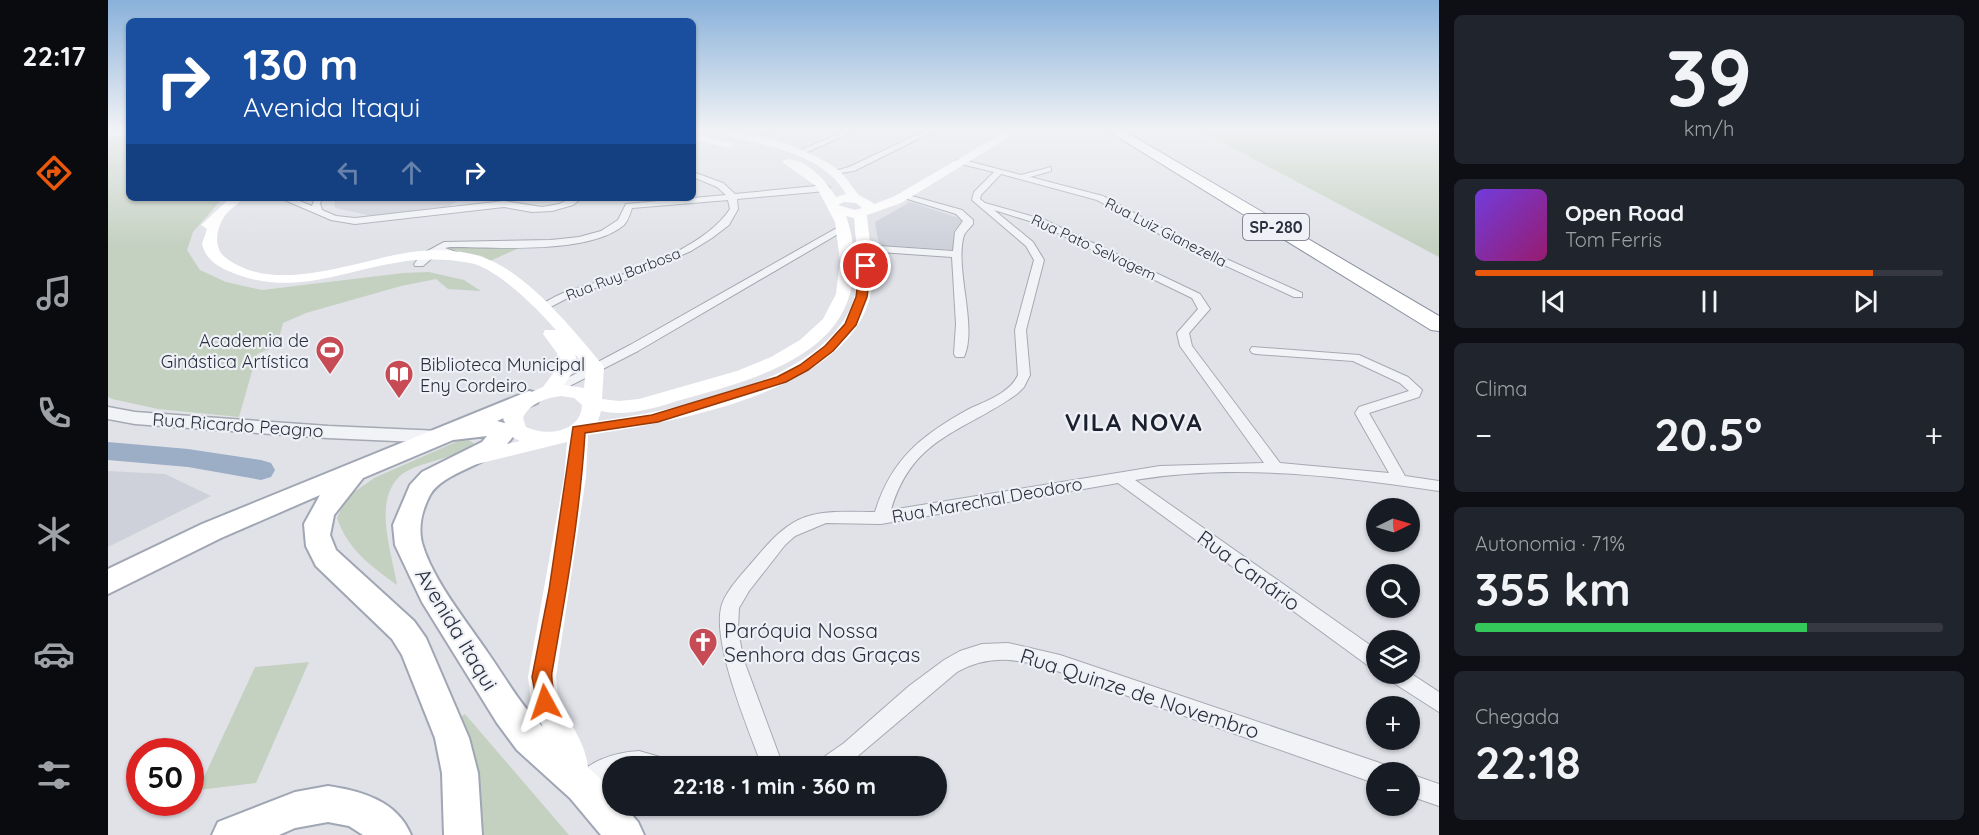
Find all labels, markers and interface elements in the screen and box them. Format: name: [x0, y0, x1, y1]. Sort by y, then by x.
text: 39: [1666, 28, 1752, 126]
text: 130 m: [243, 38, 358, 91]
text: 22:17: [22, 39, 86, 73]
icon: right: [144, 42, 222, 120]
text: Avenida Itaqui: [243, 90, 420, 124]
text: km/h: [1684, 116, 1734, 141]
icon: directions: [33, 152, 75, 194]
icon: left: [332, 156, 365, 189]
icon: ahead: [395, 156, 428, 189]
icon: right: [458, 156, 491, 189]
street label: Rua Luiz Gianezella: [1102, 193, 1230, 271]
text: Open Road: [1565, 199, 1684, 227]
street label: Rua Pato Selvagem: [1028, 210, 1160, 284]
road number: SP-280: [1243, 214, 1309, 240]
text: Tom Ferris: [1565, 227, 1662, 252]
pin: [840, 240, 891, 291]
street label: Rua Ruy Barbosa: [563, 243, 683, 305]
icon: arrive: [849, 249, 882, 282]
icon: music: [33, 272, 75, 314]
icon: previous: [1537, 285, 1570, 318]
icon: pause: [1693, 285, 1726, 318]
icon: next: [1849, 285, 1882, 318]
place label: Academia de Ginástica Artística: [161, 329, 309, 373]
sports icon: Academia de Ginástica Artística: [314, 334, 346, 376]
place label: Biblioteca Municipal Eny Cordeiro: [420, 353, 585, 397]
library icon: Biblioteca Municipal Eny Cordeiro: [383, 358, 415, 400]
text: Clima: [1475, 376, 1527, 401]
icon: phone: [33, 392, 75, 434]
text: 20.5°: [1654, 406, 1762, 462]
district label: VILA NOVA: [1065, 407, 1203, 437]
street label: Rua Ricardo Peagno: [152, 408, 324, 442]
text: −: [1475, 414, 1492, 455]
text: +: [1924, 414, 1943, 455]
street label: Rua Marechal Deodoro: [890, 472, 1084, 528]
north arrow: [1366, 498, 1420, 552]
map controls: [1366, 498, 1420, 816]
icon: climate: [33, 513, 75, 555]
street label: Rua Canário: [1192, 524, 1306, 616]
text: Autonomia · 71%: [1475, 531, 1625, 556]
text: 355 km: [1475, 561, 1631, 617]
street label: Avenida Itaqui: [410, 563, 504, 695]
button: search: [1366, 564, 1420, 618]
place label: Paróquia Nossa Senhora das Graças: [724, 617, 920, 667]
church icon: Paróquia Nossa Senhora das Graças: [687, 626, 719, 668]
button: layers: [1366, 630, 1420, 684]
icon: car: [33, 633, 75, 675]
street label: Rua Quinze de Novembro: [1017, 642, 1263, 744]
position arrow: [513, 670, 577, 734]
button: +: [1366, 696, 1420, 750]
text: Chegada: [1475, 704, 1559, 729]
text: 22:18: [1475, 734, 1581, 790]
speed limit sign: 50: [126, 738, 204, 816]
icon: filters: [33, 754, 75, 796]
button: −: [1366, 762, 1420, 816]
text: 22:18 · 1 min · 360 m: [673, 772, 876, 800]

